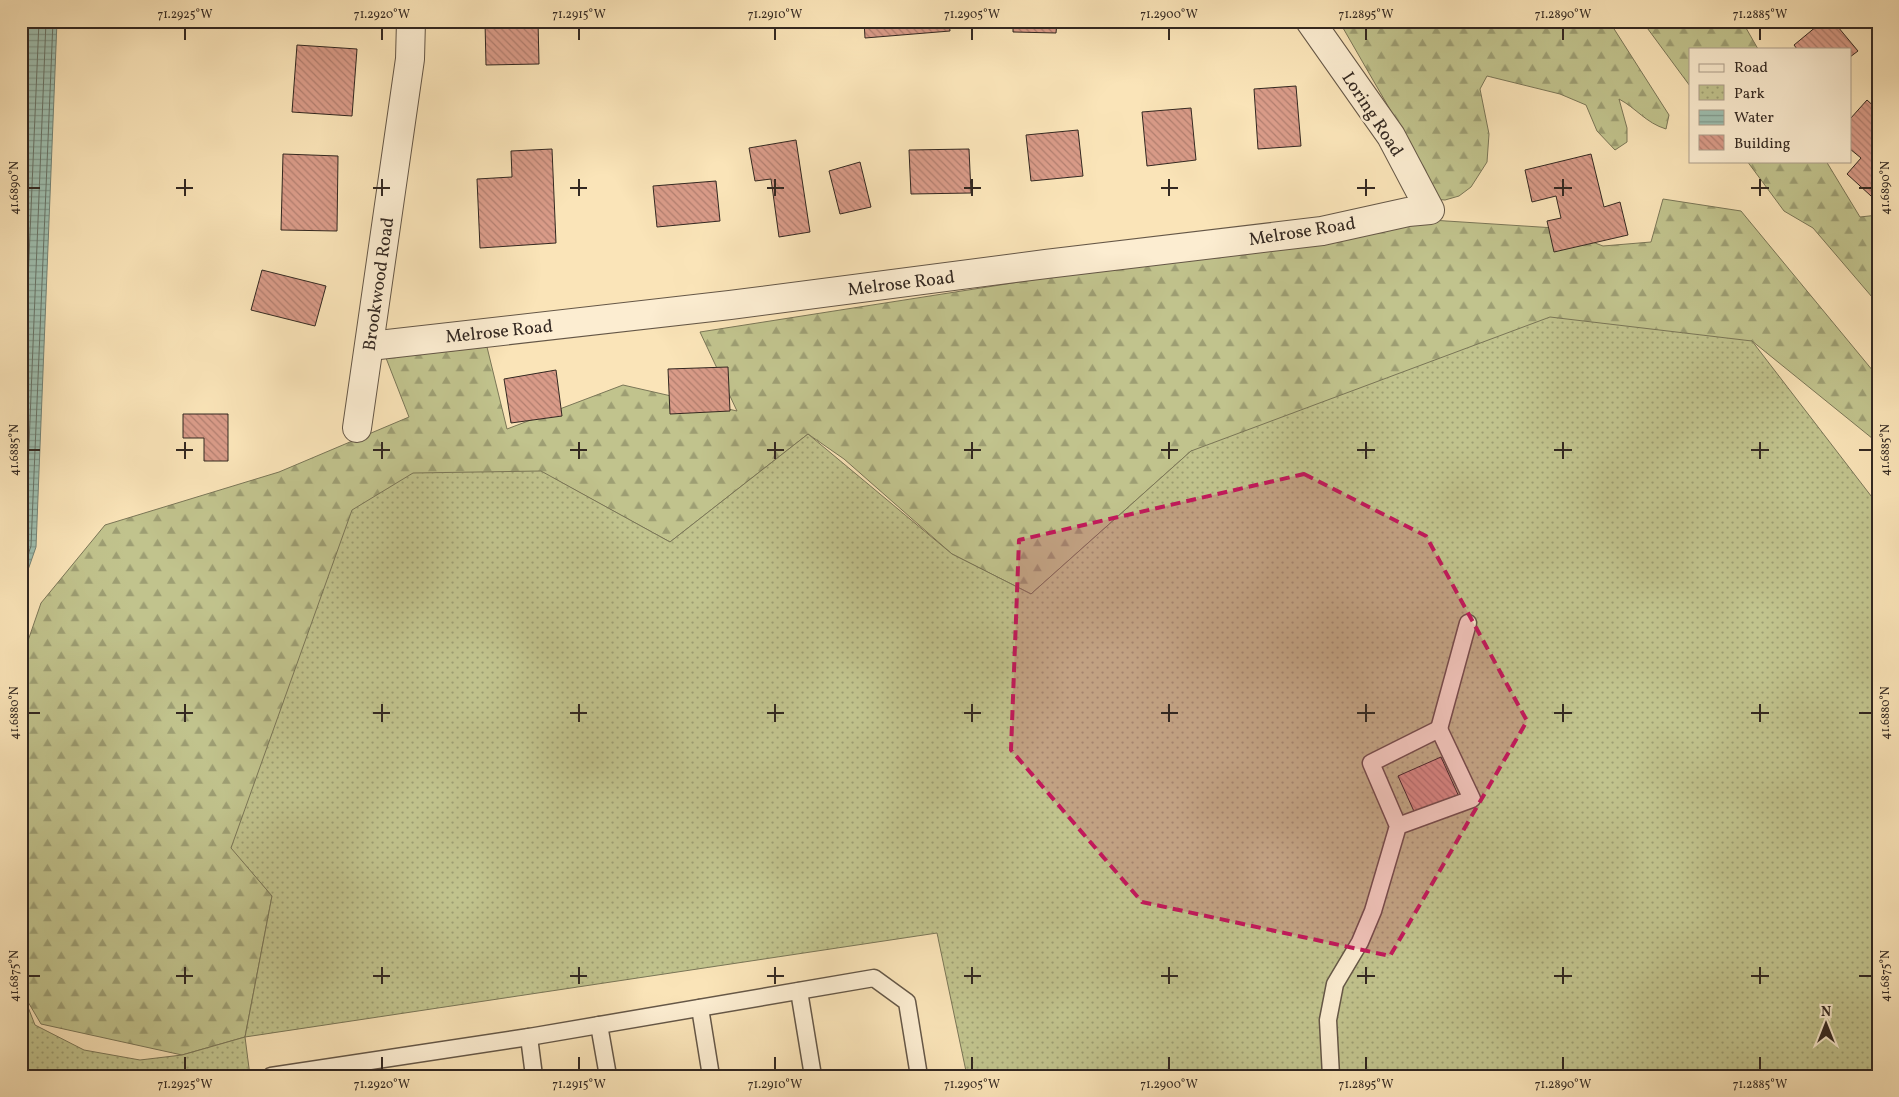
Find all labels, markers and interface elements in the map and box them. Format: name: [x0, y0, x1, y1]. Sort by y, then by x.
text: 71.2925°W: [157, 7, 213, 23]
text: 71.2920°W: [354, 7, 410, 23]
text: 71.2915°W: [552, 7, 606, 23]
text: 71.2910°W: [748, 7, 802, 23]
text: 71.2905°W: [944, 7, 1000, 23]
text: 71.2900°W: [1140, 7, 1198, 23]
text: 71.2895°W: [1339, 7, 1393, 23]
text: 71.2890°W: [1535, 7, 1591, 23]
text: 71.2885°W: [1733, 7, 1787, 23]
legend: [1689, 48, 1852, 162]
text: Road: [1734, 58, 1768, 79]
street label: Loring Road: [1335, 67, 1409, 162]
text: Park: [1734, 84, 1765, 105]
text: Water: [1734, 108, 1774, 129]
text: Building: [1734, 134, 1791, 155]
text: 41.6890°N: [7, 161, 23, 215]
text: 41.6890°N: [1878, 161, 1894, 215]
street label: Melrose Road: [1247, 212, 1357, 253]
street label: Brookwood Road: [358, 216, 401, 353]
street label: Melrose Road: [846, 266, 956, 303]
street label: Melrose Road: [444, 314, 554, 351]
text: 41.6885°N: [7, 424, 23, 476]
text: 41.6885°N: [1878, 424, 1894, 476]
text: 41.6880°N: [7, 686, 23, 740]
text: 41.6880°N: [1878, 686, 1894, 740]
text: 41.6875°N: [7, 950, 23, 1002]
text: 41.6875°N: [1878, 950, 1894, 1002]
north arrow: [1802, 1000, 1852, 1050]
text: N: [1821, 1003, 1831, 1022]
text: 71.2925°W: [157, 1077, 213, 1093]
text: 71.2920°W: [354, 1077, 410, 1093]
text: 71.2915°W: [552, 1077, 606, 1093]
text: 71.2910°W: [748, 1077, 802, 1093]
text: 71.2905°W: [944, 1077, 1000, 1093]
text: 71.2900°W: [1140, 1077, 1198, 1093]
text: 71.2895°W: [1339, 1077, 1393, 1093]
text: 71.2890°W: [1535, 1077, 1591, 1093]
text: 71.2885°W: [1733, 1077, 1787, 1093]

